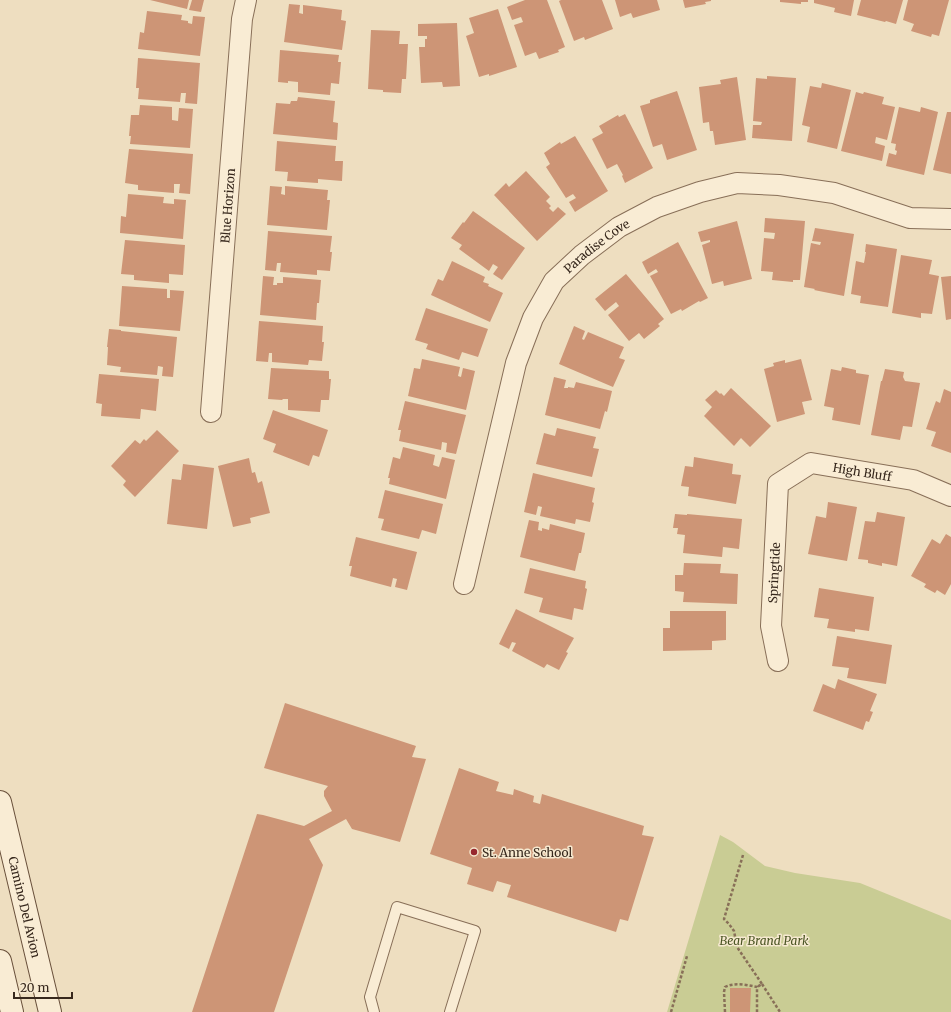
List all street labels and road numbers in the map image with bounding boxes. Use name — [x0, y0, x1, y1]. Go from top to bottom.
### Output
street label: Blue Horizon — [217, 167, 238, 244]
street label: Paradise Cove — [560, 215, 632, 276]
street label: High Bluff — [832, 459, 893, 484]
street label: Springtide — [765, 542, 783, 604]
street label: Camino Del Avion — [6, 855, 44, 959]

